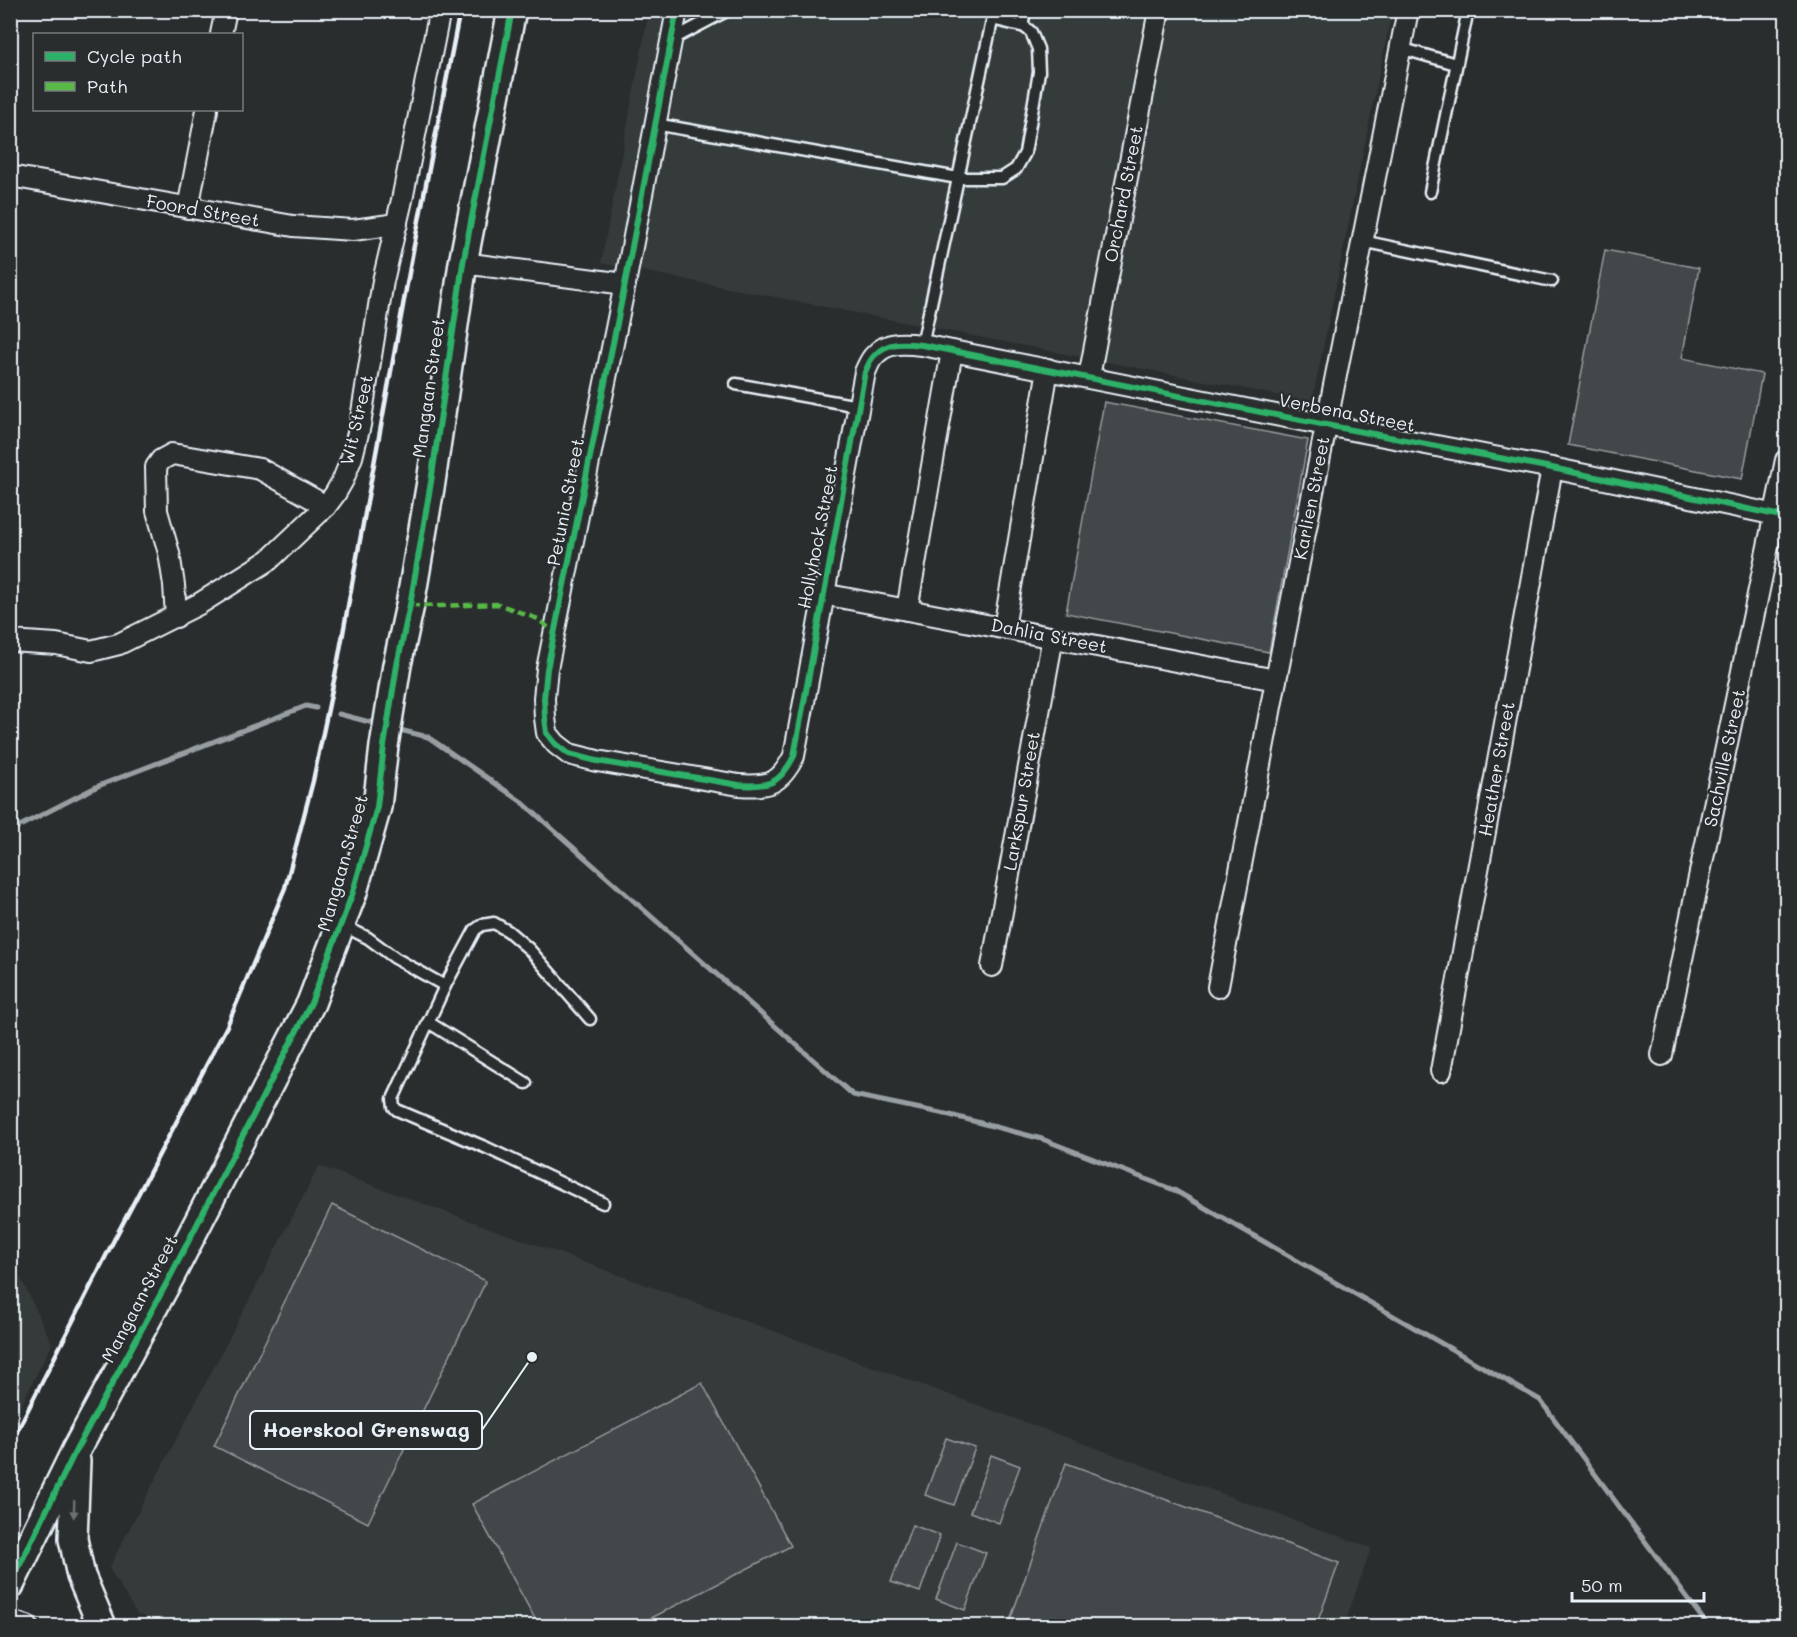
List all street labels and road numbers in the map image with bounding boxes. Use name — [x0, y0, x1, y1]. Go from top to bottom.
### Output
street label: Orchard Street — [1098, 123, 1148, 264]
street label: Foord Street — [145, 188, 262, 232]
street label: Mangaan Street — [406, 316, 450, 460]
street label: Wit Street — [334, 372, 378, 467]
street label: Verbena Street — [1277, 387, 1418, 437]
street label: Karlien Street — [1287, 434, 1335, 562]
street label: Petunia Street — [541, 436, 589, 568]
street label: Hollyhock Street — [791, 463, 843, 611]
street label: Dahlia Street — [989, 612, 1109, 658]
street label: Sachville Street — [1698, 687, 1750, 829]
street label: Heather Street — [1472, 700, 1520, 838]
street label: Larkspur Street — [997, 729, 1045, 872]
street label: Mangaan Street — [311, 791, 373, 934]
street label: Mangaan Street — [95, 1230, 183, 1367]

